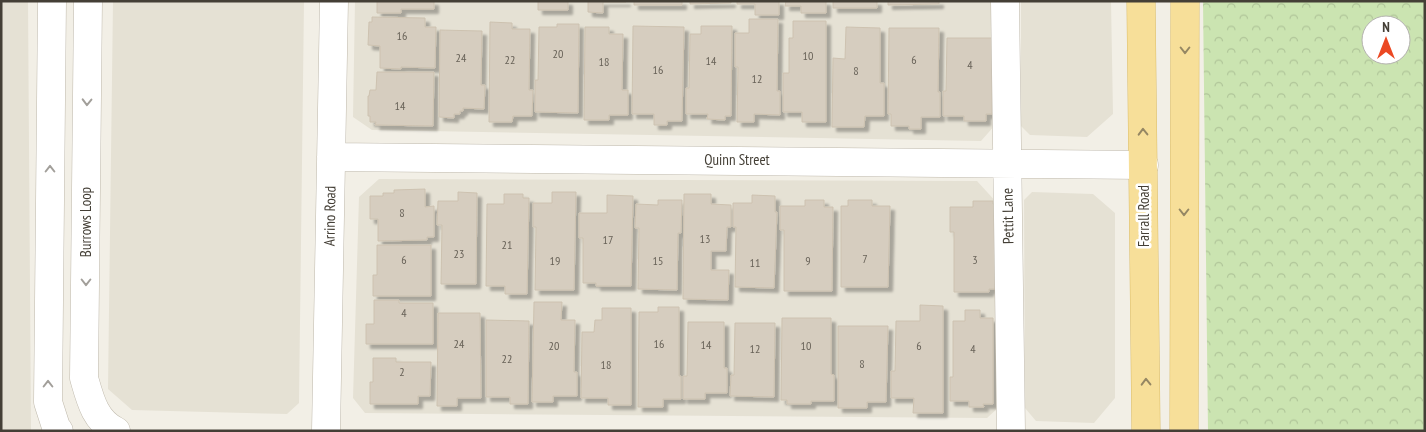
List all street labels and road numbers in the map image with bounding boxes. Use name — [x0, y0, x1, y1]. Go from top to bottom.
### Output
street label: Quinn Street — [704, 150, 770, 169]
street label: Farrall Road — [1134, 185, 1153, 247]
street label: Arrino Road — [319, 186, 340, 246]
street label: Burrows Loop — [76, 187, 95, 257]
street label: Pettit Lane — [998, 188, 1017, 244]

